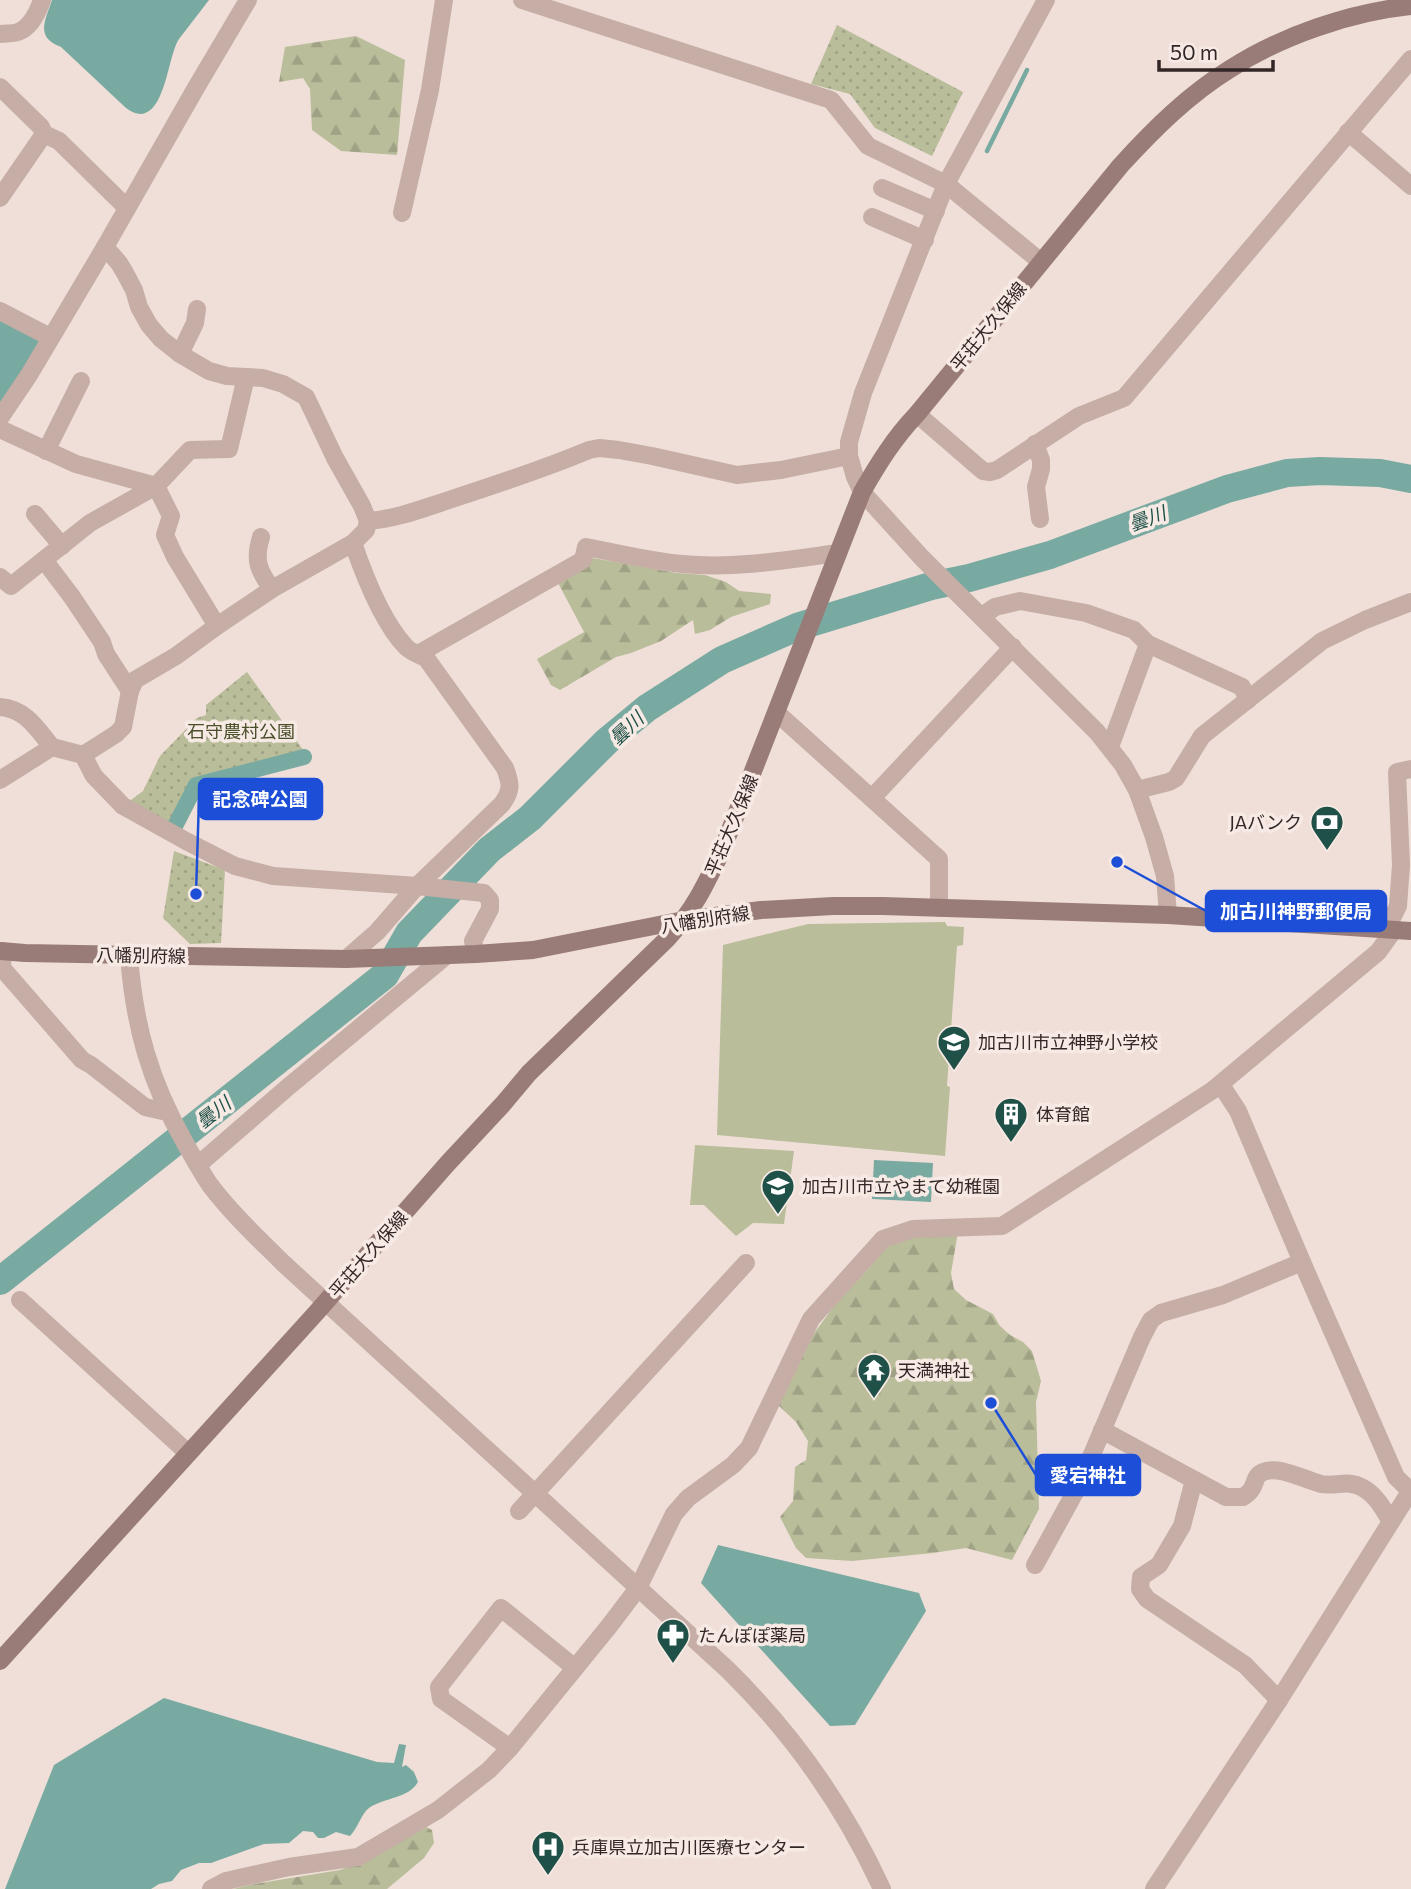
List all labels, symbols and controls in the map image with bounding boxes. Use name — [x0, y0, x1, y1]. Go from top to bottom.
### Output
scale bar — [1159, 28, 1273, 72]
text: 50 m — [1170, 39, 1218, 64]
street label: 平荘大久保線 — [945, 277, 1031, 375]
water label: 曇川 — [1125, 500, 1171, 535]
water label: 曇川 — [604, 705, 649, 749]
park label: 石守農村公園 — [187, 720, 295, 742]
street label: 平荘大久保線 — [700, 771, 762, 879]
callout: 記念碑公園 — [199, 779, 322, 819]
text: 記念碑公園 — [212, 787, 308, 810]
bank icon: JAバンク — [1308, 803, 1346, 852]
place label: JAバンク — [1229, 811, 1302, 833]
callout: 加古川神野郵便局 — [1206, 891, 1386, 931]
text: 加古川神野郵便局 — [1220, 899, 1372, 922]
street label: 八幡別府線 — [659, 901, 751, 937]
street label: 八幡別府線 — [96, 943, 186, 967]
school or university icon: 加古川市立神野小学校 — [935, 1023, 973, 1072]
place label: 加古川市立神野小学校 — [978, 1031, 1158, 1053]
water label: 曇川 — [191, 1090, 237, 1133]
building icon: 体育館 — [992, 1095, 1030, 1144]
place label: 体育館 — [1036, 1103, 1090, 1125]
school or university icon: 加古川市立やまて幼稚園 — [759, 1167, 797, 1216]
place label: 加古川市立やまて幼稚園 — [802, 1175, 1000, 1197]
street label: 平荘大久保線 — [324, 1206, 412, 1302]
temple icon: 天満神社 — [855, 1351, 893, 1400]
place label: 天満神社 — [898, 1359, 970, 1381]
callout: 愛宕神社 — [1036, 1455, 1140, 1495]
text: 愛宕神社 — [1050, 1463, 1126, 1486]
pharmacy icon: たんぽぽ薬局 — [654, 1616, 692, 1665]
place label: たんぽぽ薬局 — [698, 1624, 806, 1646]
hospital icon: 兵庫県立加古川医療センター — [529, 1828, 567, 1877]
place label: 兵庫県立加古川医療センター — [572, 1836, 806, 1858]

